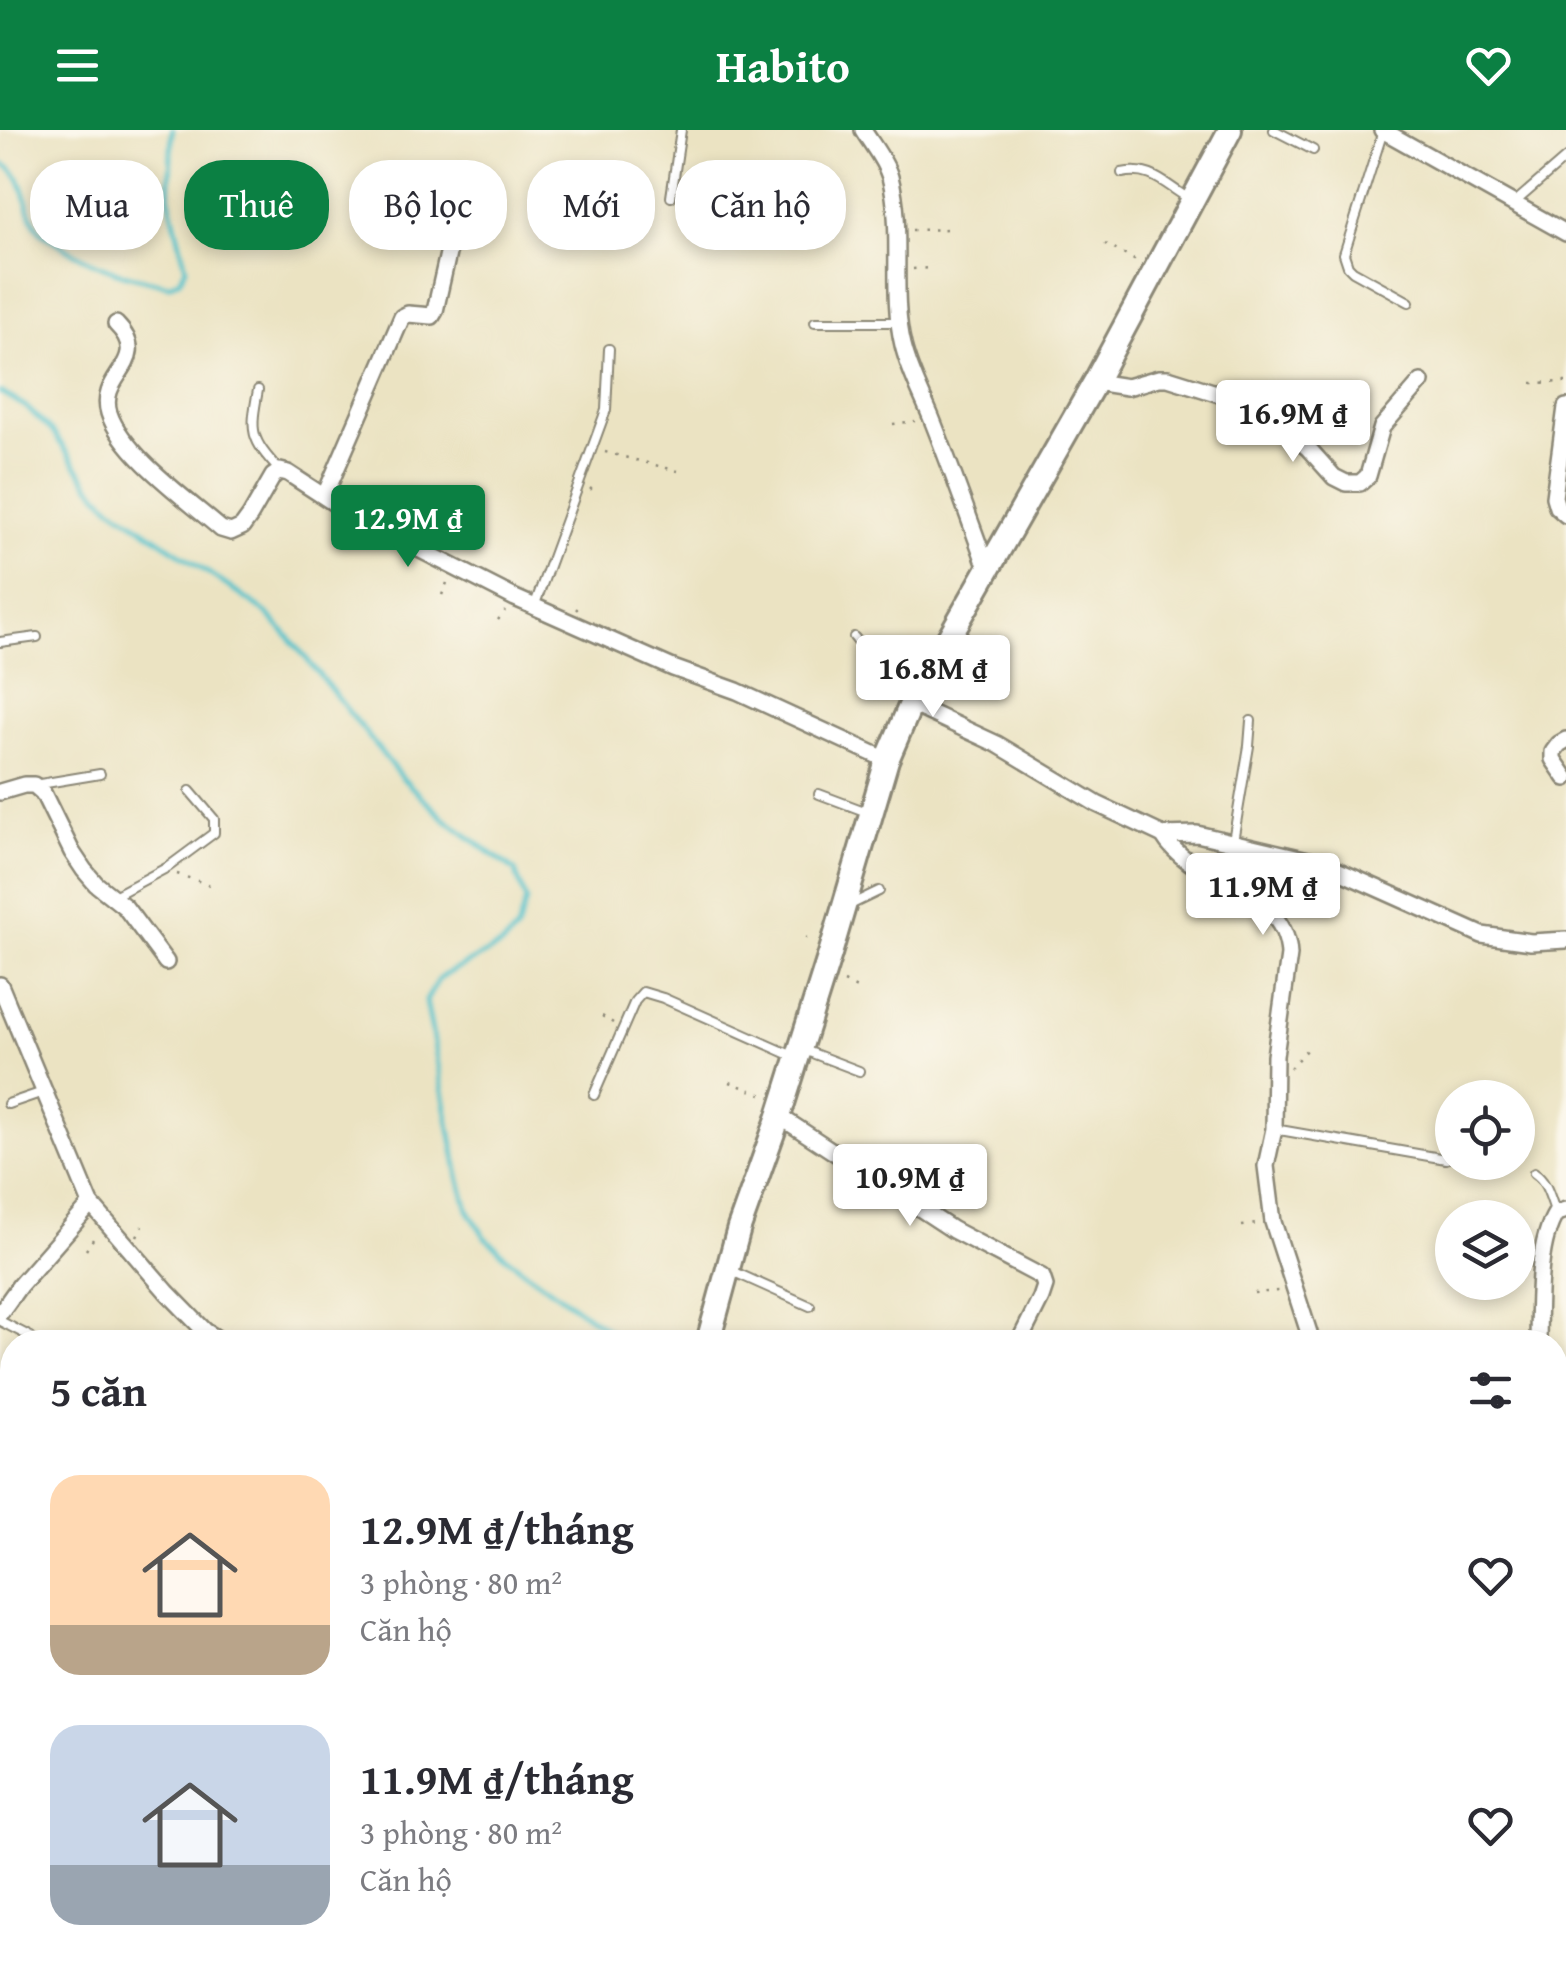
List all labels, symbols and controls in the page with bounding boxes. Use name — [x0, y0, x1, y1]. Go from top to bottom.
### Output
text: Habito — [716, 33, 850, 98]
icon: menu — [50, 38, 105, 93]
icon: heart — [1461, 38, 1516, 93]
chip: Mua — [30, 160, 164, 250]
chip: Thuê — [184, 160, 329, 250]
chip: Bộ lọc — [349, 160, 507, 250]
chip: Mới — [527, 160, 655, 250]
chip: Căn hộ — [675, 160, 846, 250]
pin: 16.9M ₫ — [1201, 380, 1385, 465]
text: 16.9M ₫ — [1238, 389, 1348, 436]
pin: 12.9M ₫ — [316, 485, 500, 570]
text: 12.9M ₫ — [353, 494, 463, 541]
pin: 16.8M ₫ — [841, 635, 1025, 720]
text: 16.8M ₫ — [878, 644, 988, 691]
pin: 11.9M ₫ — [1171, 853, 1355, 938]
text: 11.9M ₫ — [1208, 862, 1318, 909]
map controls — [1435, 1080, 1535, 1300]
button: locate — [1435, 1080, 1535, 1180]
pin: 10.9M ₫ — [818, 1144, 1002, 1229]
text: 10.9M ₫ — [855, 1153, 965, 1200]
button: layers — [1435, 1200, 1535, 1300]
text: 5 căn — [50, 1360, 147, 1421]
icon: filters — [1463, 1363, 1518, 1418]
text: 12.9M ₫/tháng — [360, 1498, 634, 1559]
icon: home — [130, 1515, 250, 1635]
icon: heart — [1463, 1548, 1518, 1603]
text: 3 phòng · 80 m² — [360, 1559, 562, 1606]
text: Căn hộ — [360, 1606, 452, 1653]
text: 11.9M ₫/tháng — [360, 1748, 634, 1809]
icon: home — [130, 1765, 250, 1885]
icon: heart — [1463, 1798, 1518, 1853]
text: 3 phòng · 80 m² — [360, 1809, 562, 1856]
text: Căn hộ — [360, 1856, 452, 1903]

